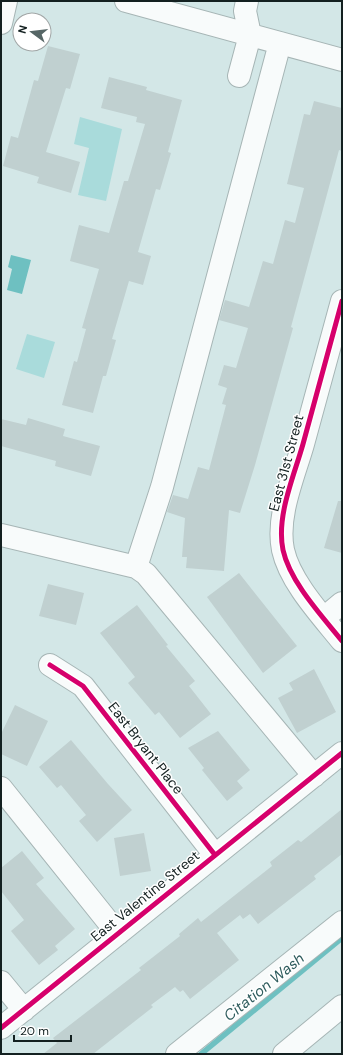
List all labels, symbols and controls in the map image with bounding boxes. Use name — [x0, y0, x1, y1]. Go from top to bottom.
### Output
north arrow — [12, 12, 52, 52]
text: N — [15, 24, 30, 35]
street label: East 31st Street — [264, 413, 308, 513]
street label: East Bryant Place — [104, 698, 188, 798]
street label: East Valentine Street — [87, 847, 203, 945]
water label: Citation Wash — [220, 948, 309, 1026]
scale bar — [14, 1017, 71, 1043]
text: 20 m — [20, 1023, 49, 1039]

